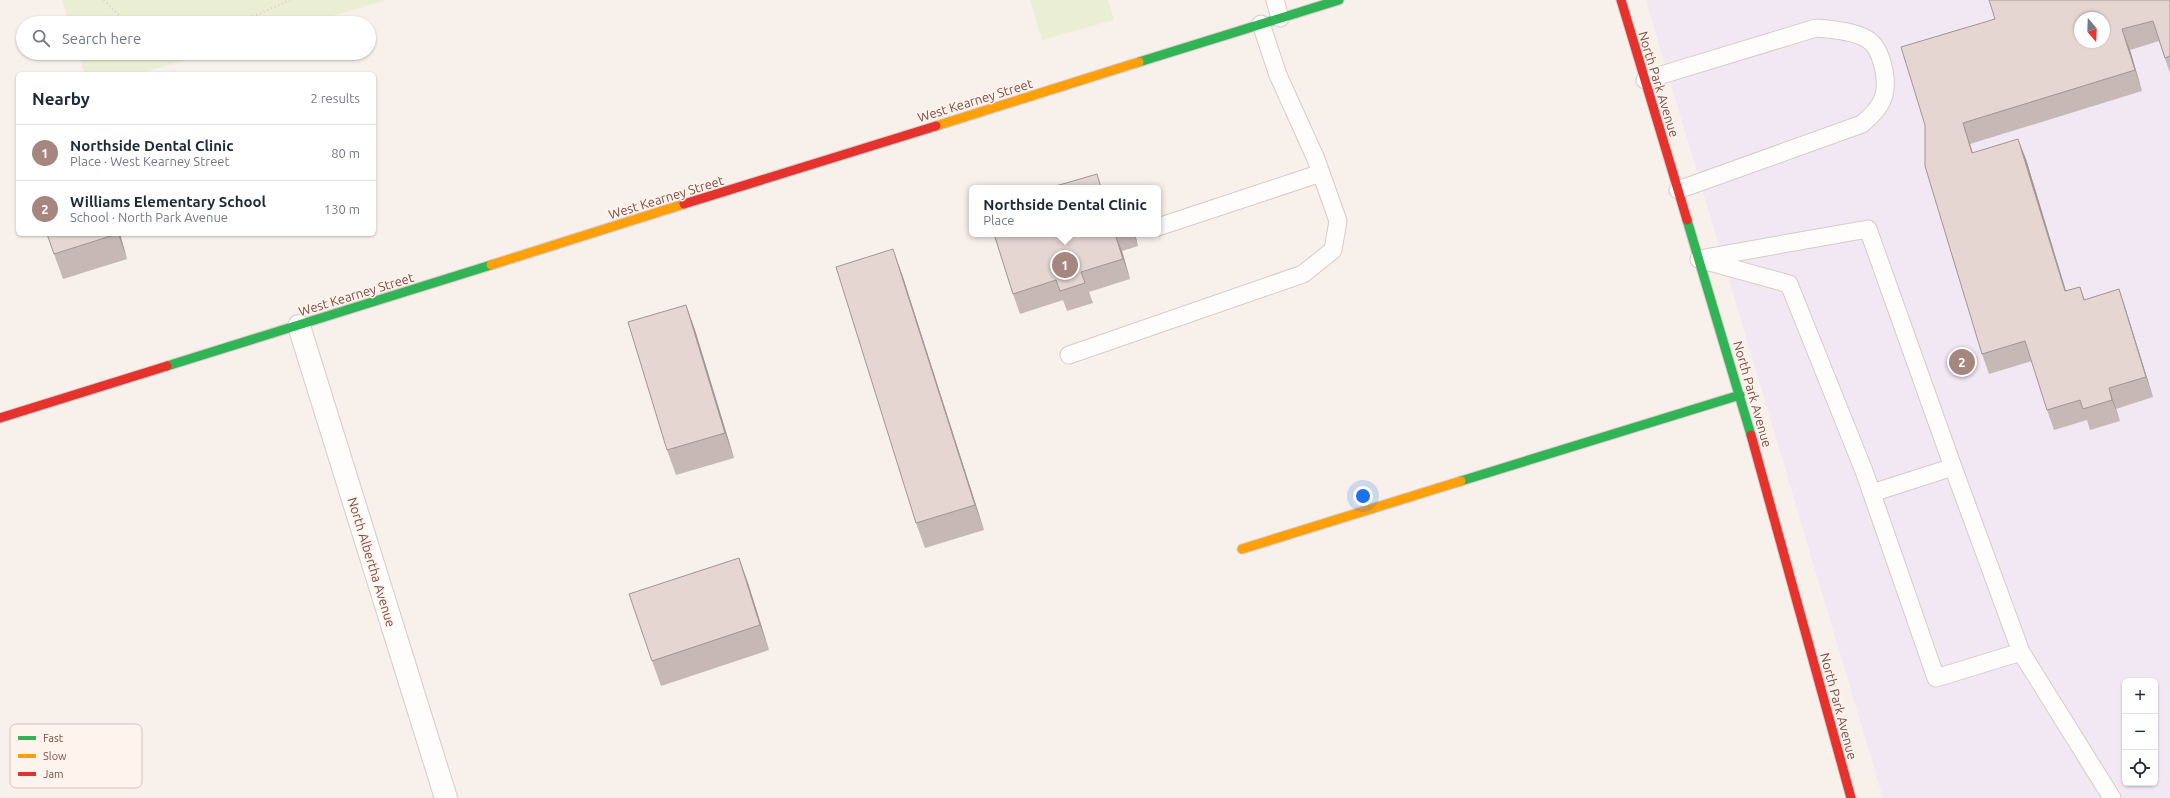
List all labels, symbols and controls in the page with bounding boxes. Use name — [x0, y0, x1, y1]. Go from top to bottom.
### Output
north arrow — [2074, 12, 2110, 48]
search box — [16, 16, 376, 60]
icon: search — [30, 27, 52, 49]
street label: North Park Avenue — [1636, 29, 1682, 139]
text: Search here — [62, 30, 141, 47]
street label: West Kearney Street — [916, 76, 1034, 124]
text: Nearby — [32, 89, 90, 108]
text: 2 results — [310, 91, 360, 105]
text: Northside Dental Clinic — [70, 137, 234, 154]
text: 1 — [41, 146, 49, 160]
text: 80 m — [331, 146, 360, 160]
text: Place · West Kearney Street — [70, 154, 230, 168]
street label: West Kearney Street — [607, 173, 725, 221]
popup — [969, 185, 1161, 237]
text: Williams Elementary School — [70, 193, 266, 210]
text: Northside Dental Clinic — [983, 196, 1147, 213]
text: 2 — [41, 202, 49, 216]
text: 130 m — [324, 202, 360, 216]
text: School · North Park Avenue — [70, 210, 228, 224]
text: Place — [983, 213, 1014, 227]
pin: 1 — [1052, 250, 1078, 280]
street label: West Kearney Street — [297, 270, 415, 318]
street label: North Park Avenue — [1731, 339, 1775, 449]
pin: 2 — [1949, 347, 1975, 377]
your location — [1353, 486, 1373, 506]
street label: North Albertha Avenue — [346, 495, 398, 629]
street label: North Park Avenue — [1818, 651, 1860, 761]
map controls — [2122, 678, 2158, 786]
button: + — [2122, 678, 2158, 714]
button: − — [2122, 714, 2158, 750]
legend — [10, 724, 142, 788]
text: Fast — [43, 732, 64, 744]
text: Slow — [43, 750, 67, 762]
button: locate — [2122, 750, 2158, 786]
text: Jam — [43, 768, 64, 780]

